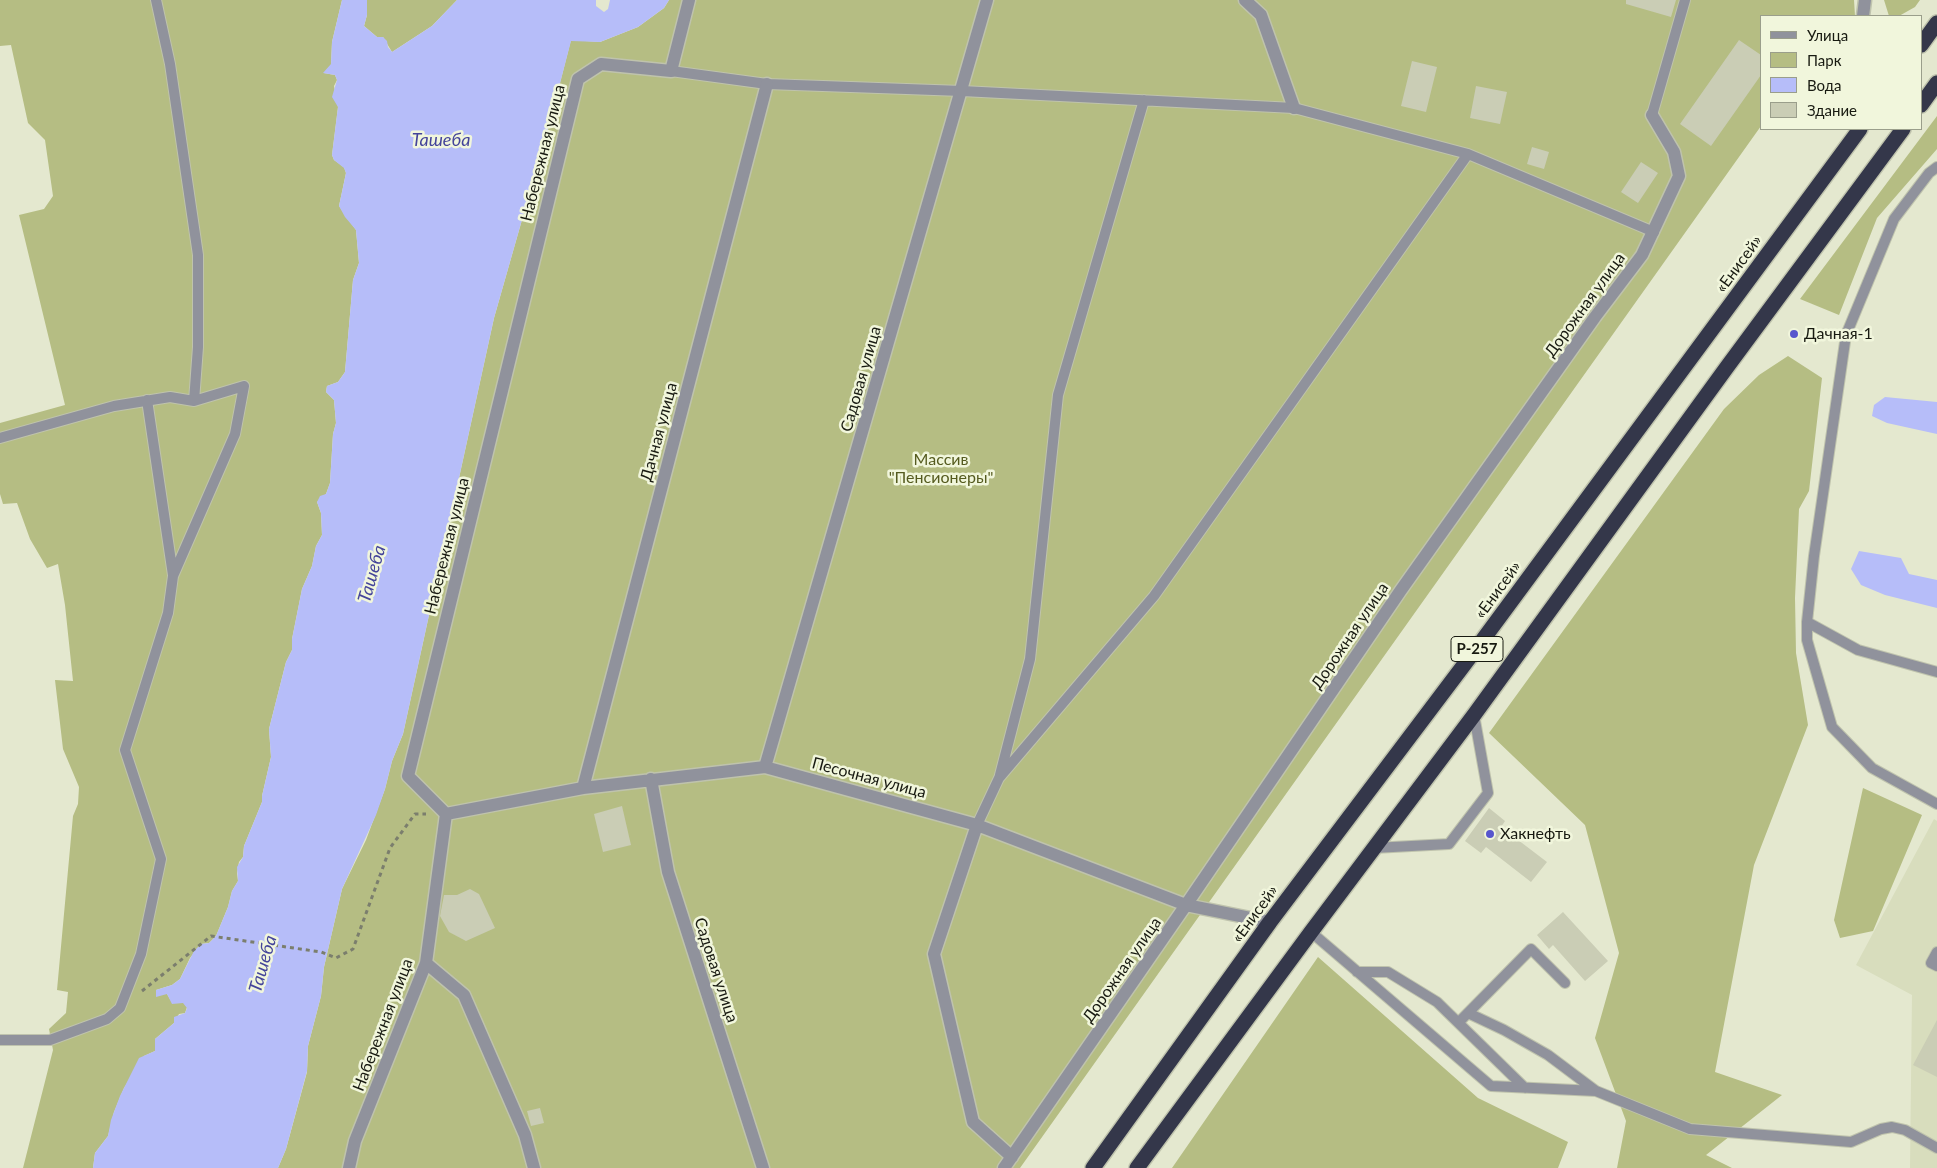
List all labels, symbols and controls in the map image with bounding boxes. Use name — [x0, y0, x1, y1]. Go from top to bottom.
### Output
legend — [1760, 15, 1922, 130]
text: Улица — [1807, 26, 1848, 44]
text: Парк — [1807, 51, 1841, 69]
text: Вода — [1807, 76, 1842, 94]
street label: Набережная улица — [517, 83, 569, 223]
text: Здание — [1807, 101, 1857, 119]
water label: Ташеба — [412, 129, 470, 151]
street label: «Енисей» — [1712, 232, 1766, 296]
street label: Дорожная улица — [1541, 249, 1629, 361]
street label: Садовая улица — [837, 324, 885, 434]
place label: Дачная-1 — [1804, 324, 1873, 344]
marker: Дачная-1 — [1788, 328, 1800, 340]
street label: Дачная улица — [637, 381, 681, 483]
park label: Массив "Пенсионеры" — [889, 450, 993, 488]
street label: Набережная улица — [421, 476, 473, 616]
water label: Ташеба — [354, 543, 390, 605]
street label: «Енисей» — [1471, 558, 1525, 622]
street label: Дорожная улица — [1307, 579, 1393, 693]
road number: Р-257 — [1451, 636, 1503, 662]
street label: Песочная улица — [810, 754, 928, 802]
place label: Хакнефть — [1500, 824, 1571, 844]
marker: Хакнефть — [1484, 828, 1496, 840]
street label: «Енисей» — [1228, 882, 1282, 946]
street label: Дорожная улица — [1079, 914, 1165, 1026]
street label: Садовая улица — [690, 915, 742, 1025]
water label: Ташеба — [245, 933, 281, 995]
street label: Набережная улица — [349, 956, 417, 1094]

